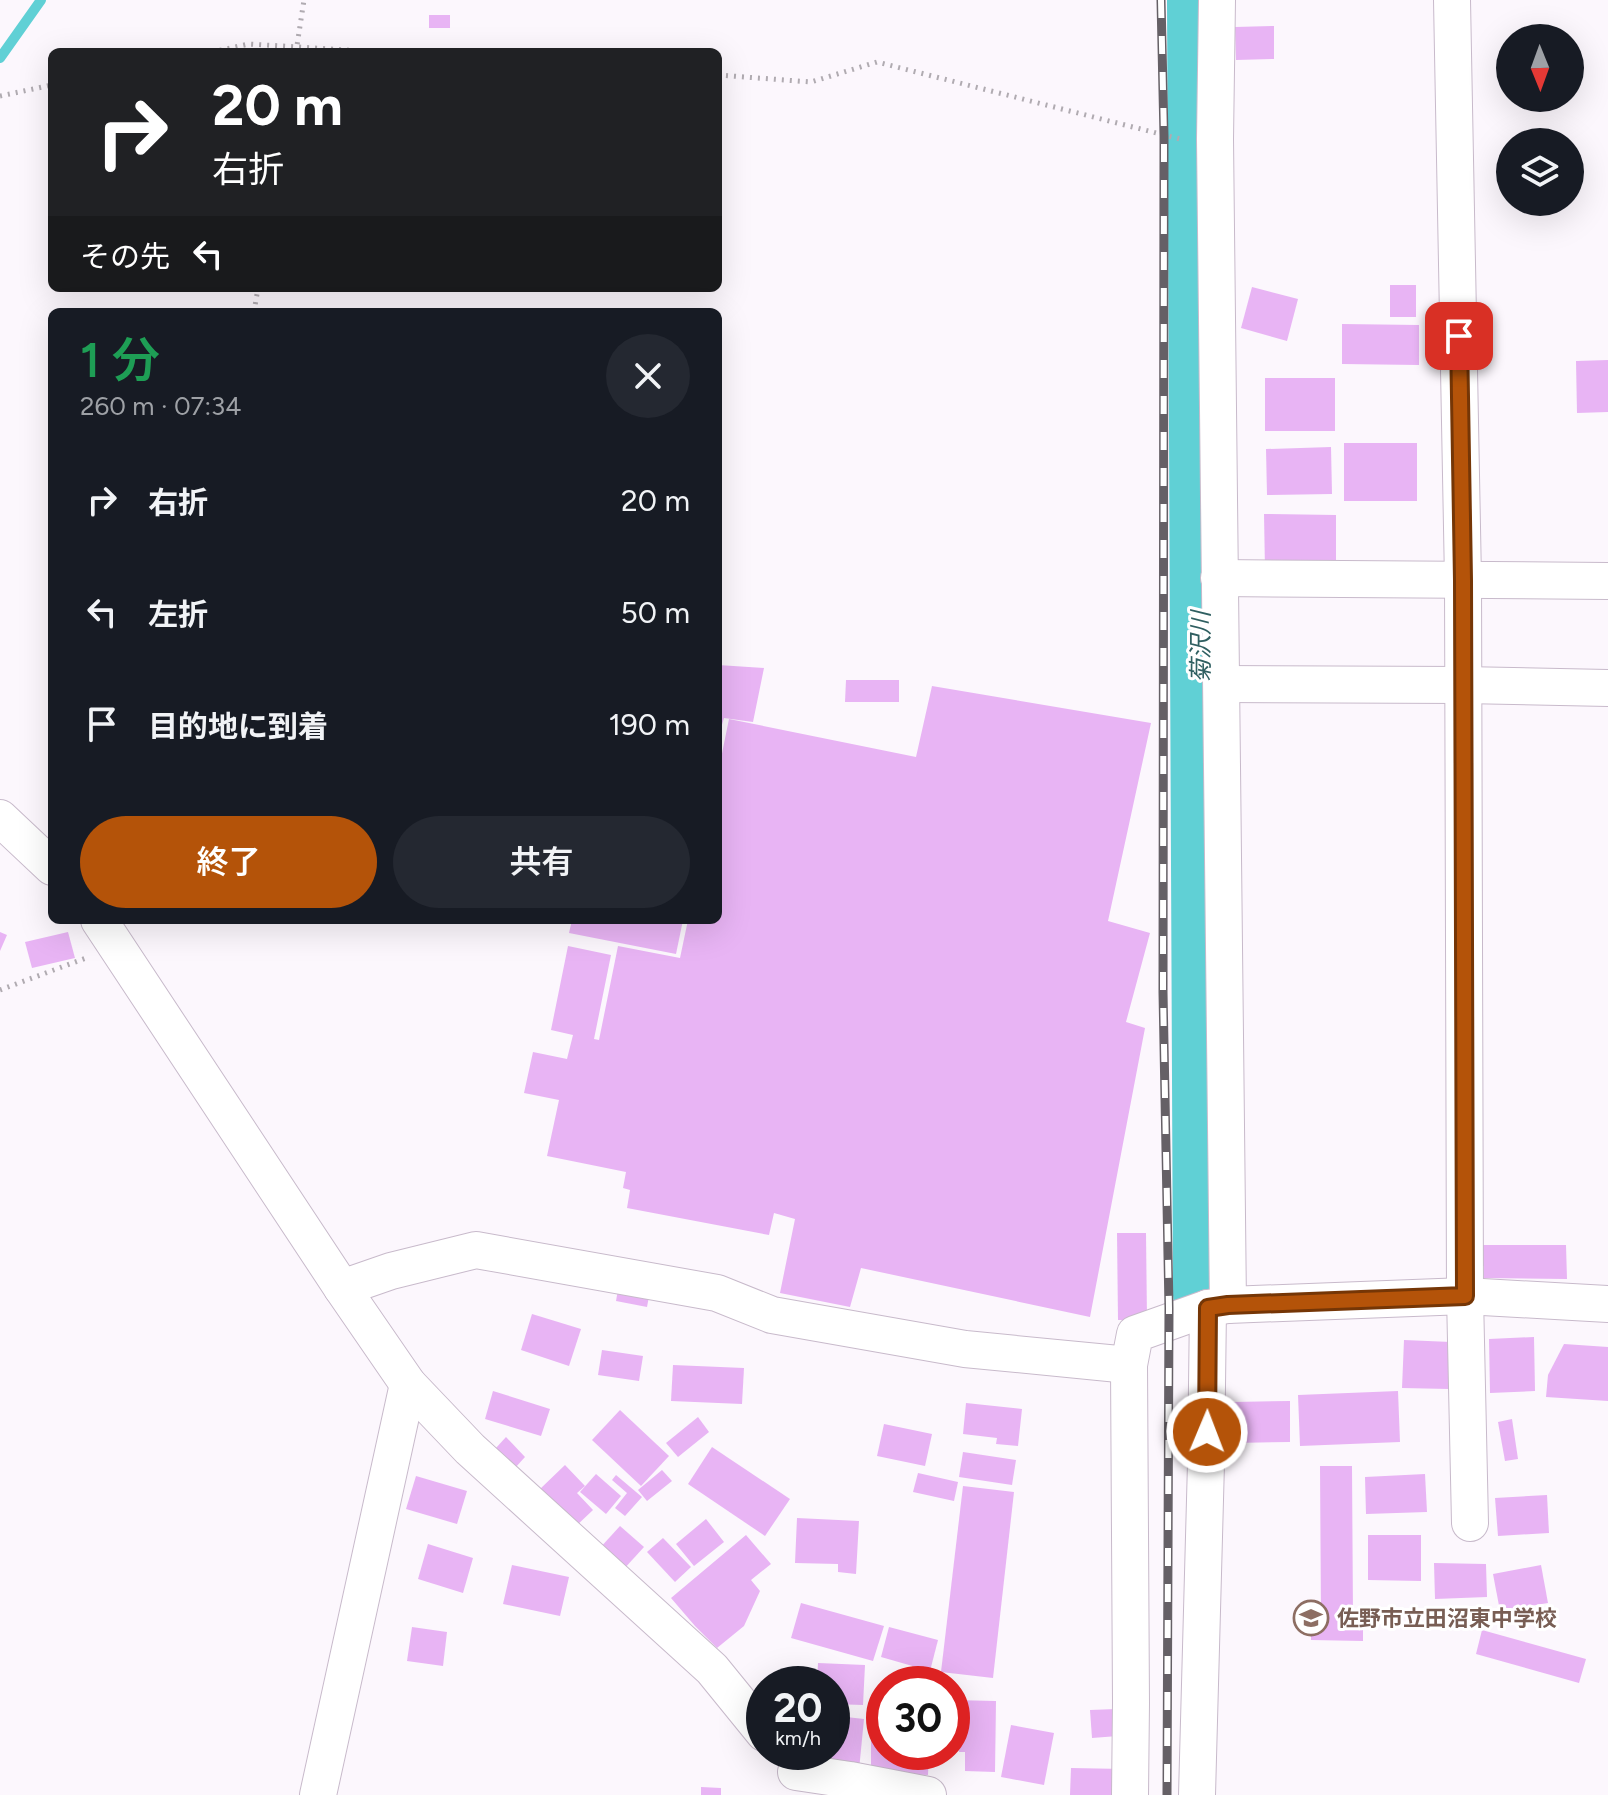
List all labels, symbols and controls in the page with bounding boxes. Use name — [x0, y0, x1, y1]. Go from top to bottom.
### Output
north arrow — [1496, 24, 1584, 112]
map controls — [1496, 24, 1584, 216]
text: 20 m — [212, 72, 343, 139]
icon: right — [80, 80, 184, 184]
button: layers — [1496, 128, 1584, 216]
text: 右折 — [212, 148, 284, 191]
icon: left — [186, 232, 230, 276]
text: その先 — [80, 238, 170, 275]
pin — [1425, 302, 1493, 370]
icon: arrive — [1437, 314, 1481, 358]
text: 1 分 — [80, 331, 160, 389]
button: close — [606, 334, 690, 418]
text: 260 m · 07:34 — [80, 390, 241, 422]
icon: right — [80, 478, 124, 522]
text: 20 m — [621, 482, 690, 519]
text: 右折 — [148, 484, 208, 521]
icon: left — [80, 590, 124, 634]
text: 50 m — [621, 594, 690, 631]
text: 左折 — [148, 596, 208, 633]
water label: 菊沢川 — [1186, 608, 1215, 683]
icon: arrive — [80, 702, 124, 746]
text: 190 m — [608, 706, 690, 743]
text: 目的地に到着 — [148, 708, 328, 745]
button: 終了 — [80, 816, 377, 908]
button: 共有 — [393, 816, 690, 908]
position arrow — [1165, 1390, 1249, 1474]
school or university icon: 佐野市立田沼東中学校 — [1292, 1599, 1330, 1637]
place label: 佐野市立田沼東中学校 — [1337, 1605, 1557, 1632]
speed limit sign: 30 — [866, 1666, 970, 1770]
text: 20 — [773, 1684, 823, 1732]
text: km/h — [775, 1726, 821, 1750]

